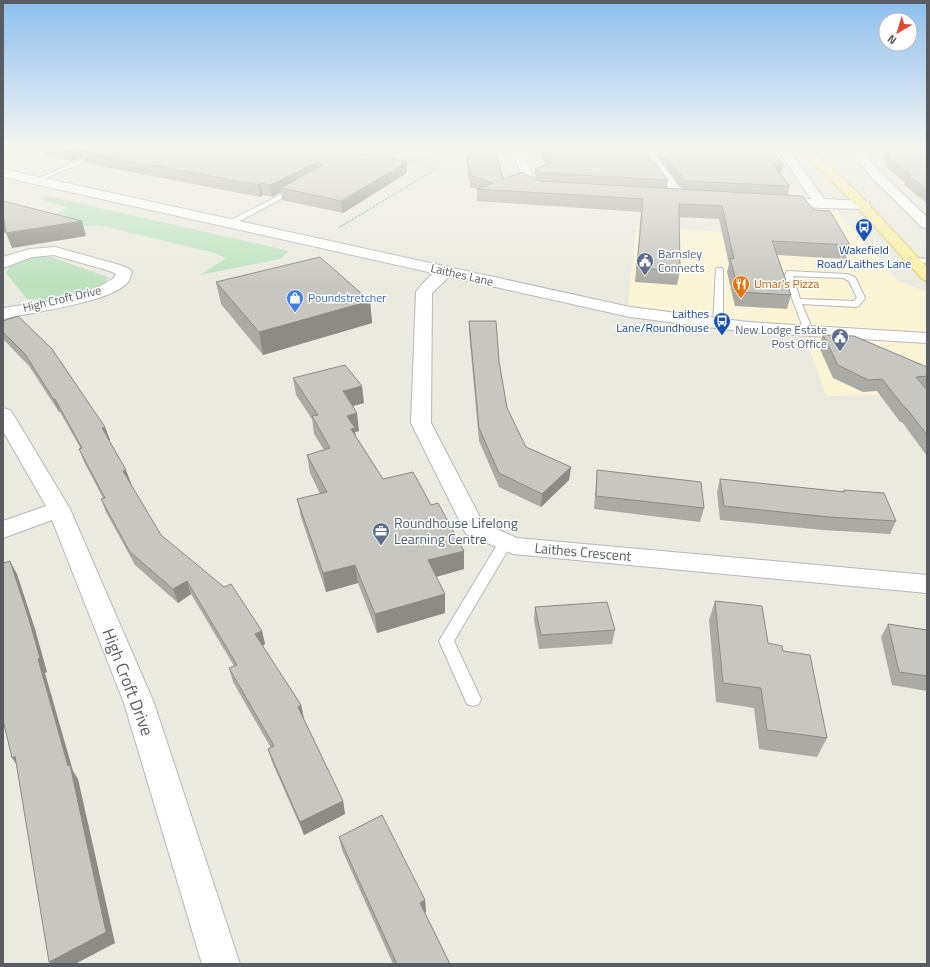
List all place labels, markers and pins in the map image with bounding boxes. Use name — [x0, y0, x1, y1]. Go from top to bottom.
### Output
bus stop icon: Wakefield Road/Laithes Lane — [854, 217, 874, 242]
place label: Wakefield Road/Laithes Lane — [817, 240, 911, 273]
place label: Barnsley Connects — [658, 244, 705, 277]
public building icon: Barnsley Connects — [635, 251, 655, 276]
restaurant icon: Umar's Pizza — [731, 274, 751, 299]
place label: Umar's Pizza — [754, 274, 819, 293]
shop icon: Poundstretcher — [285, 288, 305, 313]
place label: Poundstretcher — [308, 288, 387, 307]
place label: Laithes Lane/Roundhouse — [616, 304, 709, 337]
bus stop icon: Laithes Lane/Roundhouse — [712, 311, 732, 336]
place label: New Lodge Estate Post Office — [735, 320, 827, 353]
public building icon: New Lodge Estate Post Office — [830, 327, 850, 352]
place label: Roundhouse Lifelong Learning Centre — [394, 512, 518, 549]
office icon: Roundhouse Lifelong Learning Centre — [371, 521, 391, 546]

